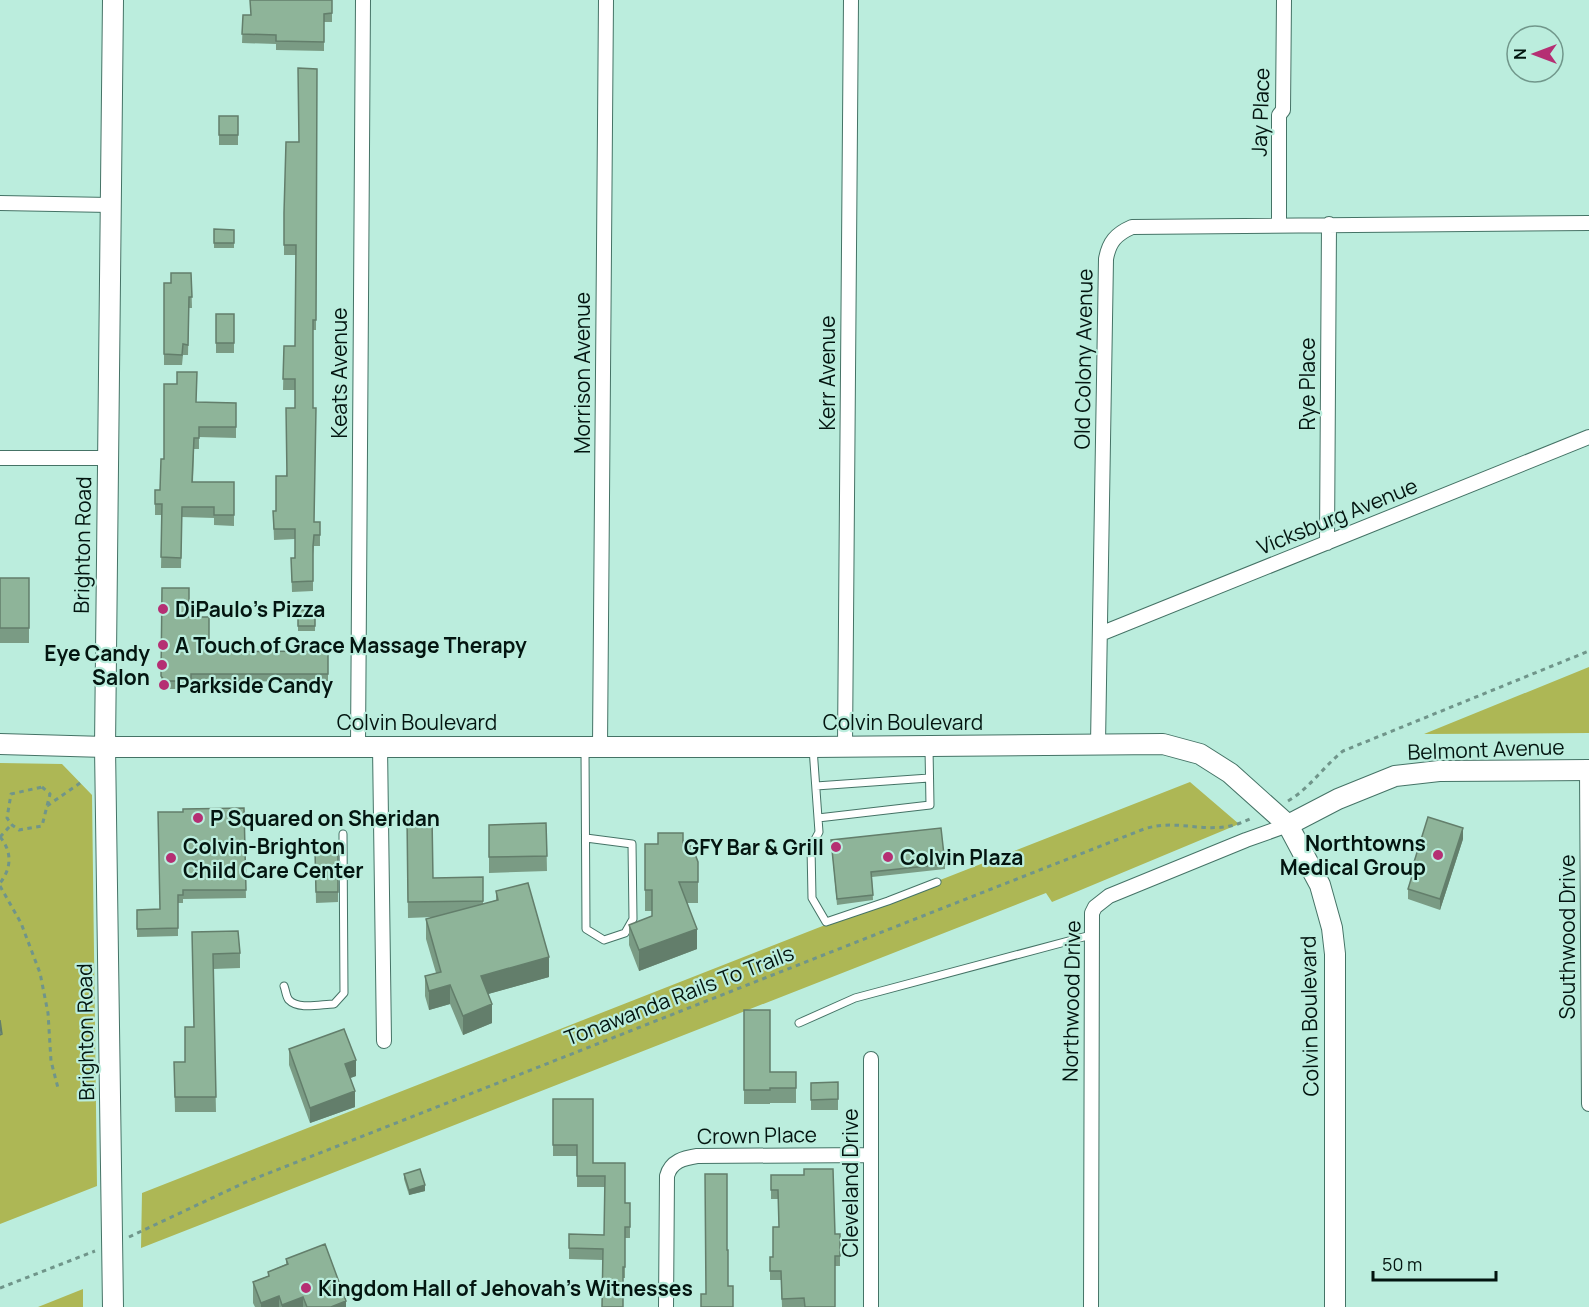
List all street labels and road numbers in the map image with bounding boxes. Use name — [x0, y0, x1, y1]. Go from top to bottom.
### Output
street label: Jay Place — [1244, 67, 1276, 157]
street label: Old Colony Avenue — [1067, 268, 1099, 450]
street label: Morrison Avenue — [568, 292, 596, 454]
street label: Keats Avenue — [325, 308, 353, 438]
street label: Kerr Avenue — [813, 315, 841, 431]
street label: Rye Place — [1293, 337, 1321, 431]
street label: Vicksburg Avenue — [1253, 471, 1421, 561]
street label: Brighton Road — [67, 476, 97, 614]
street label: Colvin Boulevard — [337, 708, 497, 736]
street label: Colvin Boulevard — [823, 708, 983, 736]
street label: Belmont Avenue — [1407, 732, 1565, 766]
street label: Southwood Drive — [1553, 854, 1581, 1020]
street label: Northwood Drive — [1056, 920, 1086, 1082]
street label: Colvin Boulevard — [1294, 935, 1324, 1097]
street label: Tonawanda Rails To Trails — [560, 938, 798, 1052]
street label: Brighton Road — [70, 963, 100, 1101]
street label: Cleveland Drive — [836, 1108, 864, 1258]
street label: Crown Place — [697, 1120, 817, 1150]

